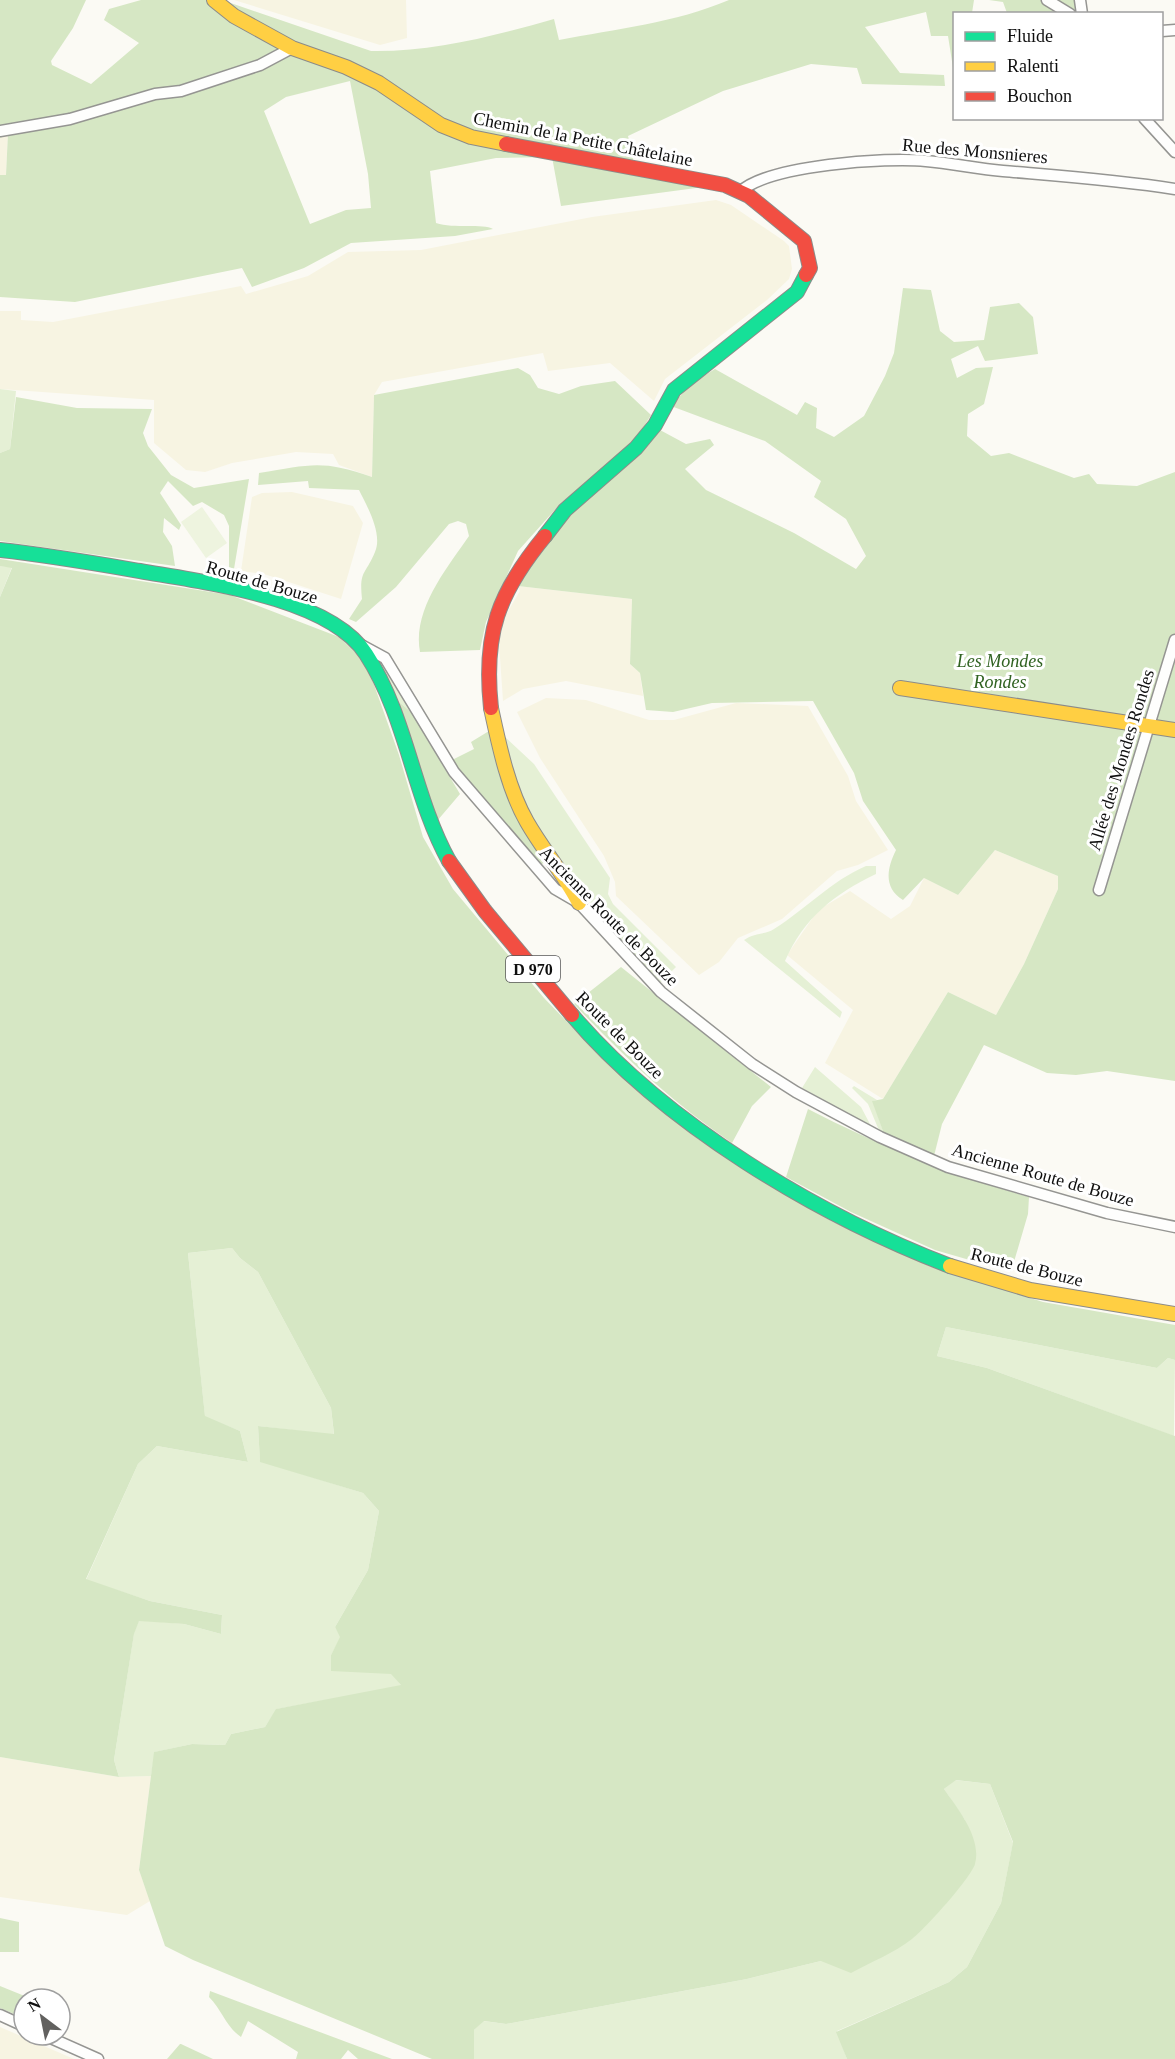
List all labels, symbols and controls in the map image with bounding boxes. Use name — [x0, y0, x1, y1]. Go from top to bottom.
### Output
legend — [953, 12, 1163, 120]
text: Fluide — [1007, 26, 1053, 46]
text: Ralenti — [1007, 56, 1059, 76]
text: Bouchon — [1007, 86, 1072, 106]
street label: Chemin de la Petite Châtelaine — [472, 108, 694, 170]
street label: Rue des Monsnieres — [901, 135, 1049, 167]
street label: Route de Bouze — [204, 557, 320, 607]
park label: Les Mondes Rondes — [956, 651, 1043, 692]
street label: Allée des Mondes Rondes — [1084, 667, 1158, 853]
street label: Ancienne Route de Bouze — [535, 842, 683, 990]
road number: D 970 — [506, 956, 560, 982]
street label: Route de Bouze — [572, 987, 668, 1083]
street label: Ancienne Route de Bouze — [950, 1139, 1136, 1211]
street label: Route de Bouze — [969, 1243, 1085, 1291]
north arrow — [12, 1987, 72, 2047]
text: N — [25, 1994, 44, 2015]

